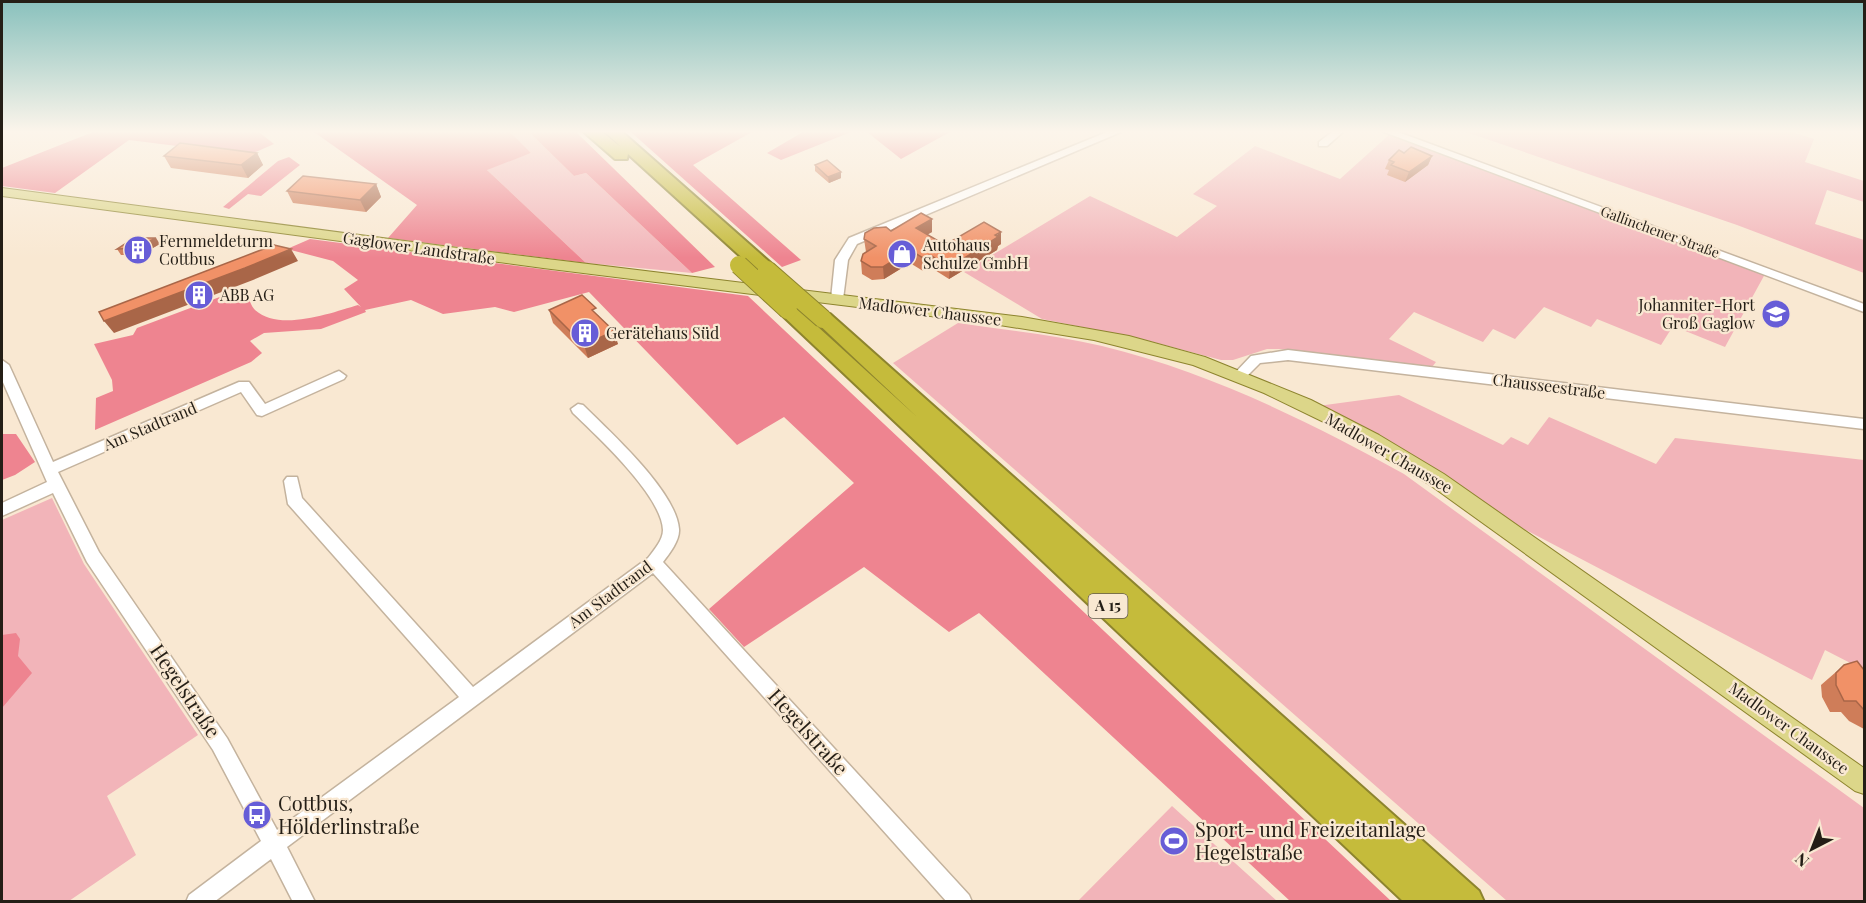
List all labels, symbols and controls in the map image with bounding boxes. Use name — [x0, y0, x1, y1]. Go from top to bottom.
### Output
street label: Gallinchener Straße — [1598, 201, 1722, 262]
street label: Gaglower Landstraße — [342, 226, 496, 269]
place label: Fernmeldeturm Cottbus — [159, 230, 273, 269]
building icon: Fernmeldeturm Cottbus — [122, 234, 154, 266]
place label: Autohaus Schulze GmbH — [922, 234, 1029, 273]
shop icon: Autohaus Schulze GmbH — [886, 238, 918, 270]
building icon: ABB AG — [183, 279, 215, 311]
place label: ABB AG — [219, 284, 274, 305]
street label: Madlower Chaussee — [858, 291, 1003, 330]
place label: Johanniter-Hort Groß Gaglow — [1637, 294, 1756, 333]
school or university icon: Johanniter-Hort Groß Gaglow — [1760, 298, 1792, 330]
building icon: Gerätehaus Süd — [569, 317, 601, 349]
place label: Gerätehaus Süd — [606, 322, 719, 343]
street label: Chausseestraße — [1491, 368, 1607, 403]
street label: Am Stadtrand — [99, 396, 200, 455]
street label: Madlower Chaussee — [1322, 408, 1457, 498]
street label: Am Stadtrand — [563, 555, 656, 633]
road number: A 15 — [1088, 594, 1128, 618]
street label: Hegelstraße — [145, 638, 228, 742]
street label: Madlower Chaussee — [1725, 677, 1853, 778]
street label: Hegelstraße — [763, 682, 855, 780]
place label: Cottbus, Hölderlinstraße — [278, 789, 420, 839]
bus stop icon: Cottbus, Hölderlinstraße — [241, 799, 273, 831]
place label: Sport- und Freizeitanlage Hegelstraße — [1195, 815, 1426, 865]
north arrow — [1782, 819, 1842, 879]
sports icon: Sport- und Freizeitanlage Hegelstraße — [1158, 825, 1190, 857]
text: N — [1790, 849, 1813, 872]

